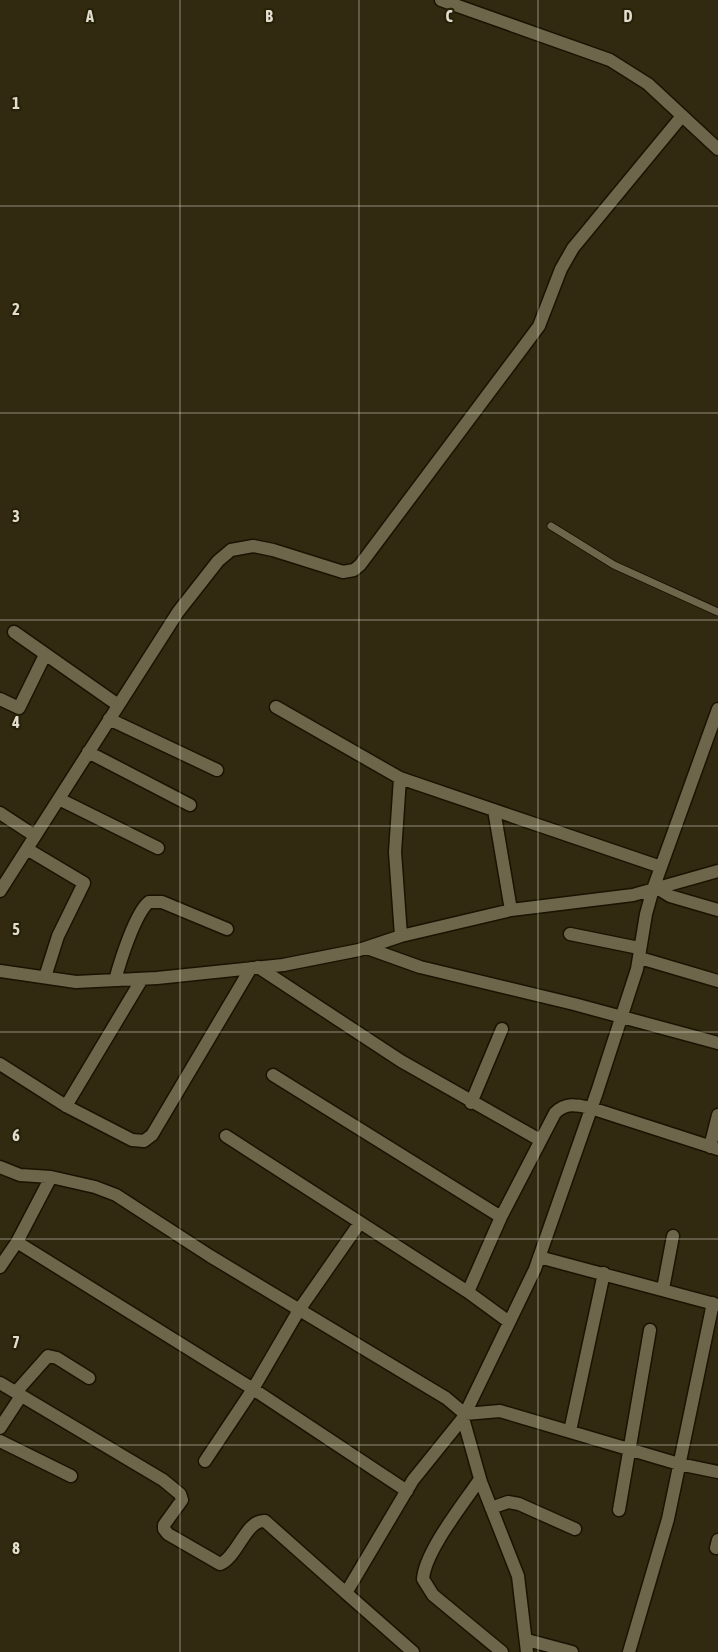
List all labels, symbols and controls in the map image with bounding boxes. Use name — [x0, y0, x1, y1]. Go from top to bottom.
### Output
text: A — [85, 7, 94, 25]
text: B — [265, 7, 273, 25]
text: C — [445, 7, 453, 25]
text: D — [624, 7, 633, 25]
text: 1 — [12, 94, 20, 112]
text: 2 — [12, 300, 20, 318]
text: 3 — [12, 507, 20, 525]
text: 4 — [11, 713, 20, 731]
text: 5 — [12, 920, 20, 938]
text: 6 — [12, 1126, 20, 1144]
text: 7 — [12, 1333, 20, 1351]
text: 8 — [12, 1539, 20, 1557]

